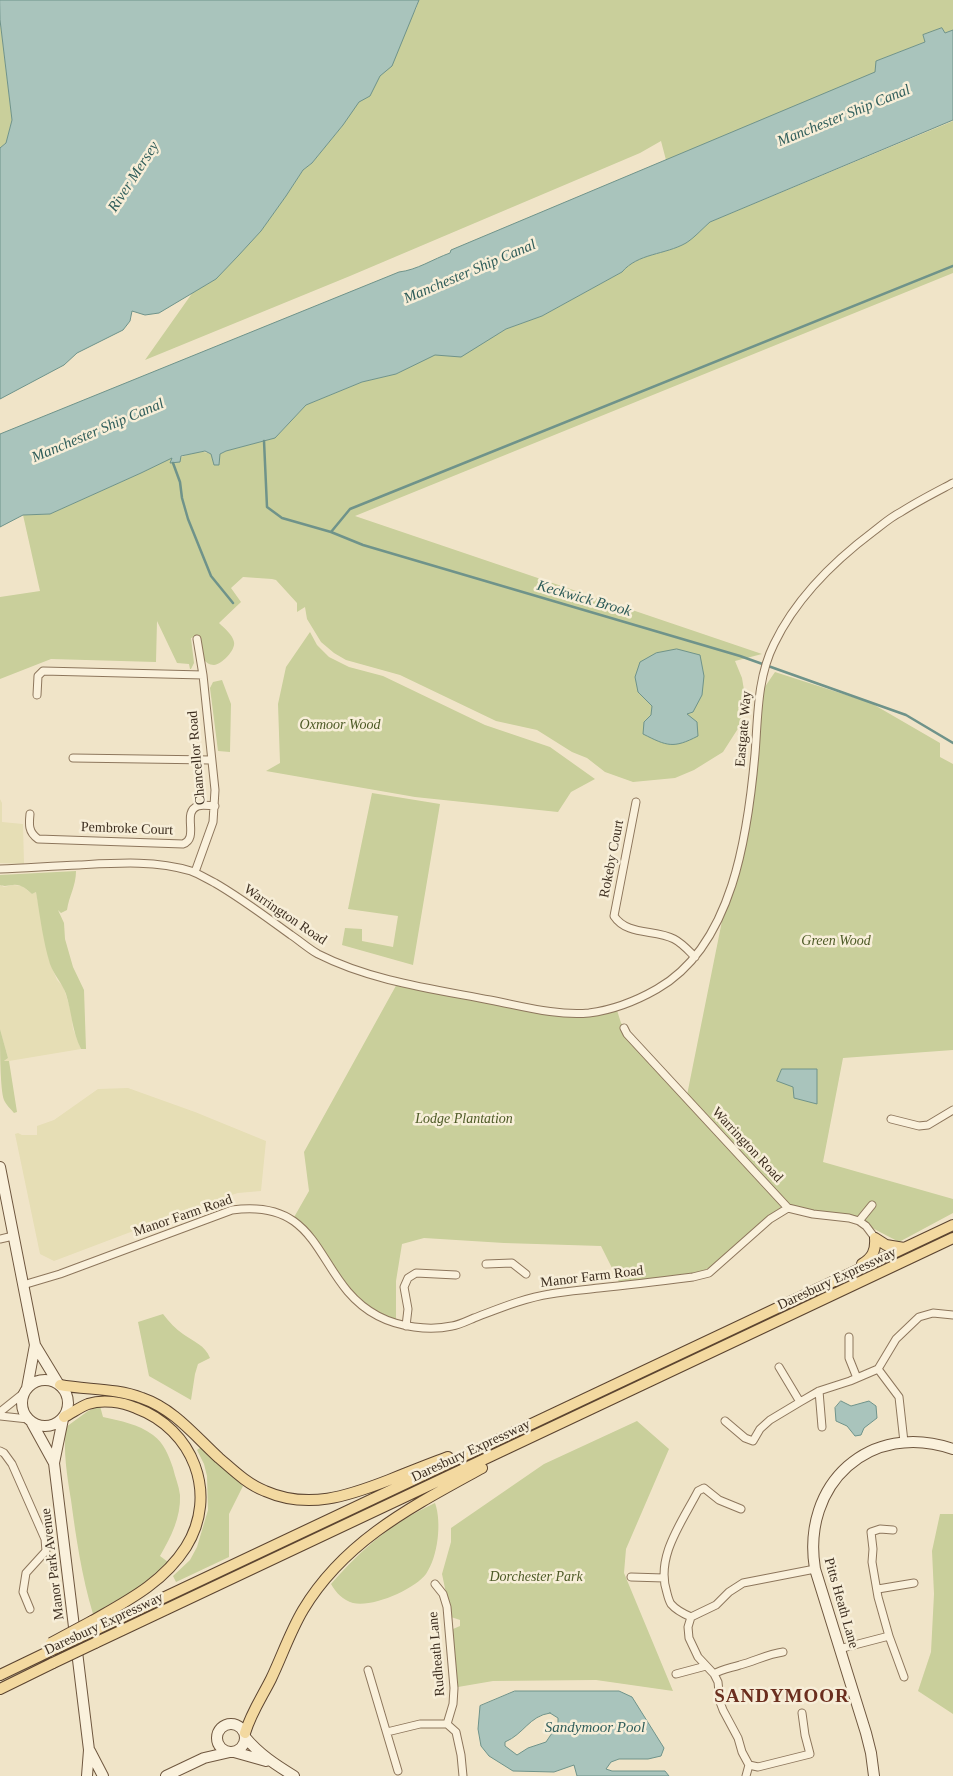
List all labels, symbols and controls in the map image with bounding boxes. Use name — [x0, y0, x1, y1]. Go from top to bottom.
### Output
water label: Manchester Ship Canal — [775, 81, 913, 151]
water label: River Mersey — [105, 138, 163, 216]
water label: Manchester Ship Canal — [401, 236, 539, 308]
water label: Manchester Ship Canal — [29, 395, 167, 467]
water label: Keckwick Brook — [535, 577, 633, 621]
street label: Eastgate Way — [732, 690, 756, 768]
street label: Chancellor Road — [185, 710, 209, 806]
park label: Oxmoor Wood — [300, 717, 380, 733]
street label: Pembroke Court — [81, 819, 173, 839]
street label: Rokeby Court — [596, 819, 628, 899]
street label: Warrington Road — [240, 881, 330, 949]
park label: Green Wood — [801, 933, 871, 949]
street label: Warrington Road — [708, 1104, 786, 1186]
park label: Lodge Plantation — [415, 1111, 513, 1127]
street label: Manor Farm Road — [131, 1191, 235, 1241]
street label: Daresbury Expressway — [775, 1244, 899, 1314]
street label: Manor Farm Road — [540, 1262, 644, 1292]
street label: Daresbury Expressway — [409, 1416, 533, 1486]
street label: Manor Park Avenue — [38, 1507, 68, 1621]
street label: Pitts Heath Lane — [820, 1556, 862, 1650]
park label: Dorchester Park — [489, 1569, 583, 1585]
street label: Daresbury Expressway — [42, 1589, 166, 1659]
street label: Rudheath Lane — [425, 1611, 449, 1697]
district label: SANDYMOOR — [713, 1686, 851, 1708]
water label: Sandymoor Pool — [545, 1719, 645, 1737]

